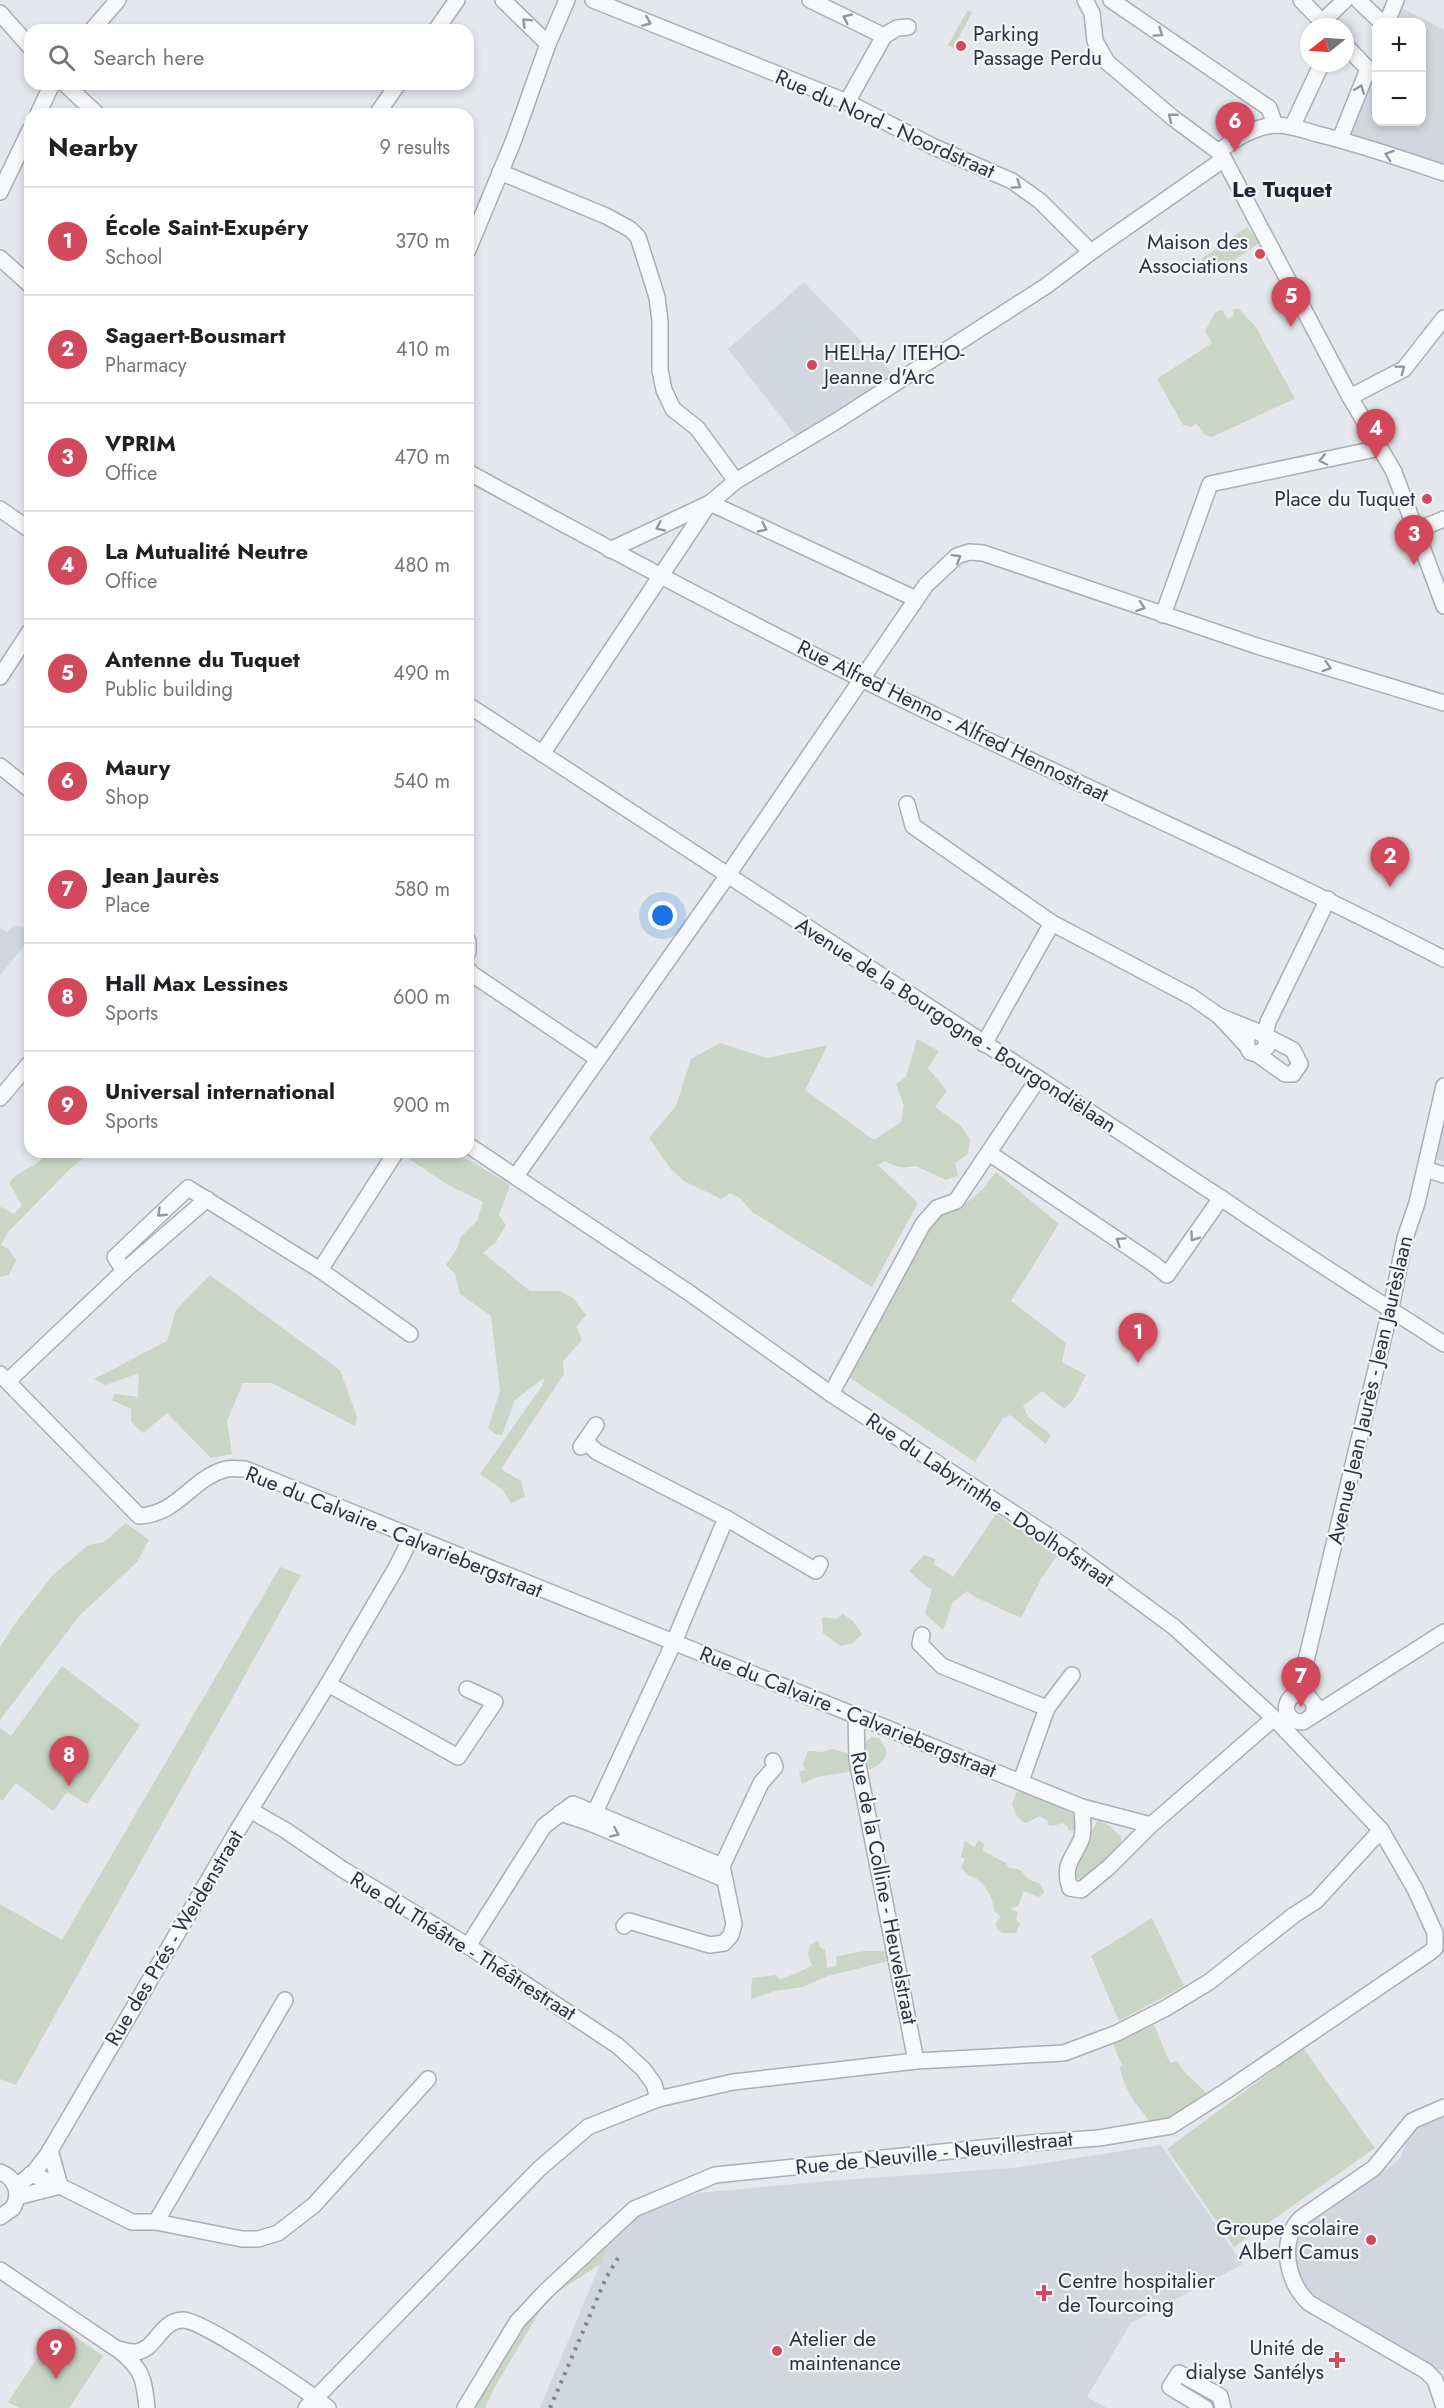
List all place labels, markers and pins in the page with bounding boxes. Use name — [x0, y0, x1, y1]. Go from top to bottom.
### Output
place label: Parking Passage Perdu — [973, 19, 1102, 73]
marker: Parking Passage Perdu — [954, 39, 968, 53]
pin: 6 — [1216, 102, 1254, 152]
place label: Maison des Associations — [1139, 227, 1248, 281]
marker: Maison des Associations — [1253, 247, 1267, 261]
pin: 5 — [1272, 278, 1310, 327]
place label: HELHa/ ITEHO- Jeanne d'Arc — [821, 338, 965, 392]
marker: HELHa/ ITEHO- Jeanne d'Arc — [805, 358, 819, 372]
pin: 4 — [1356, 410, 1396, 459]
place label: Place du Tuquet — [1274, 484, 1415, 514]
marker: Place du Tuquet — [1420, 492, 1434, 506]
pin: 3 — [1394, 516, 1434, 565]
pin: 2 — [1370, 838, 1410, 887]
pin: 1 — [1118, 1314, 1158, 1363]
pin: 7 — [1282, 1658, 1320, 1707]
pin: 8 — [50, 1736, 88, 1786]
place label: Groupe scolaire Albert Camus — [1216, 2213, 1359, 2267]
marker: Groupe scolaire Albert Camus — [1364, 2233, 1378, 2247]
place label: Centre hospitalier de Tourcoing — [1058, 2266, 1216, 2320]
marker: Centre hospitalier de Tourcoing — [1035, 2284, 1053, 2302]
place label: Atelier de maintenance — [789, 2324, 901, 2378]
pin: 9 — [36, 2330, 76, 2379]
place label: Unité de dialyse Santélys — [1186, 2333, 1324, 2387]
marker: Atelier de maintenance — [770, 2344, 784, 2358]
marker: Unité de dialyse Santélys — [1328, 2351, 1346, 2369]

